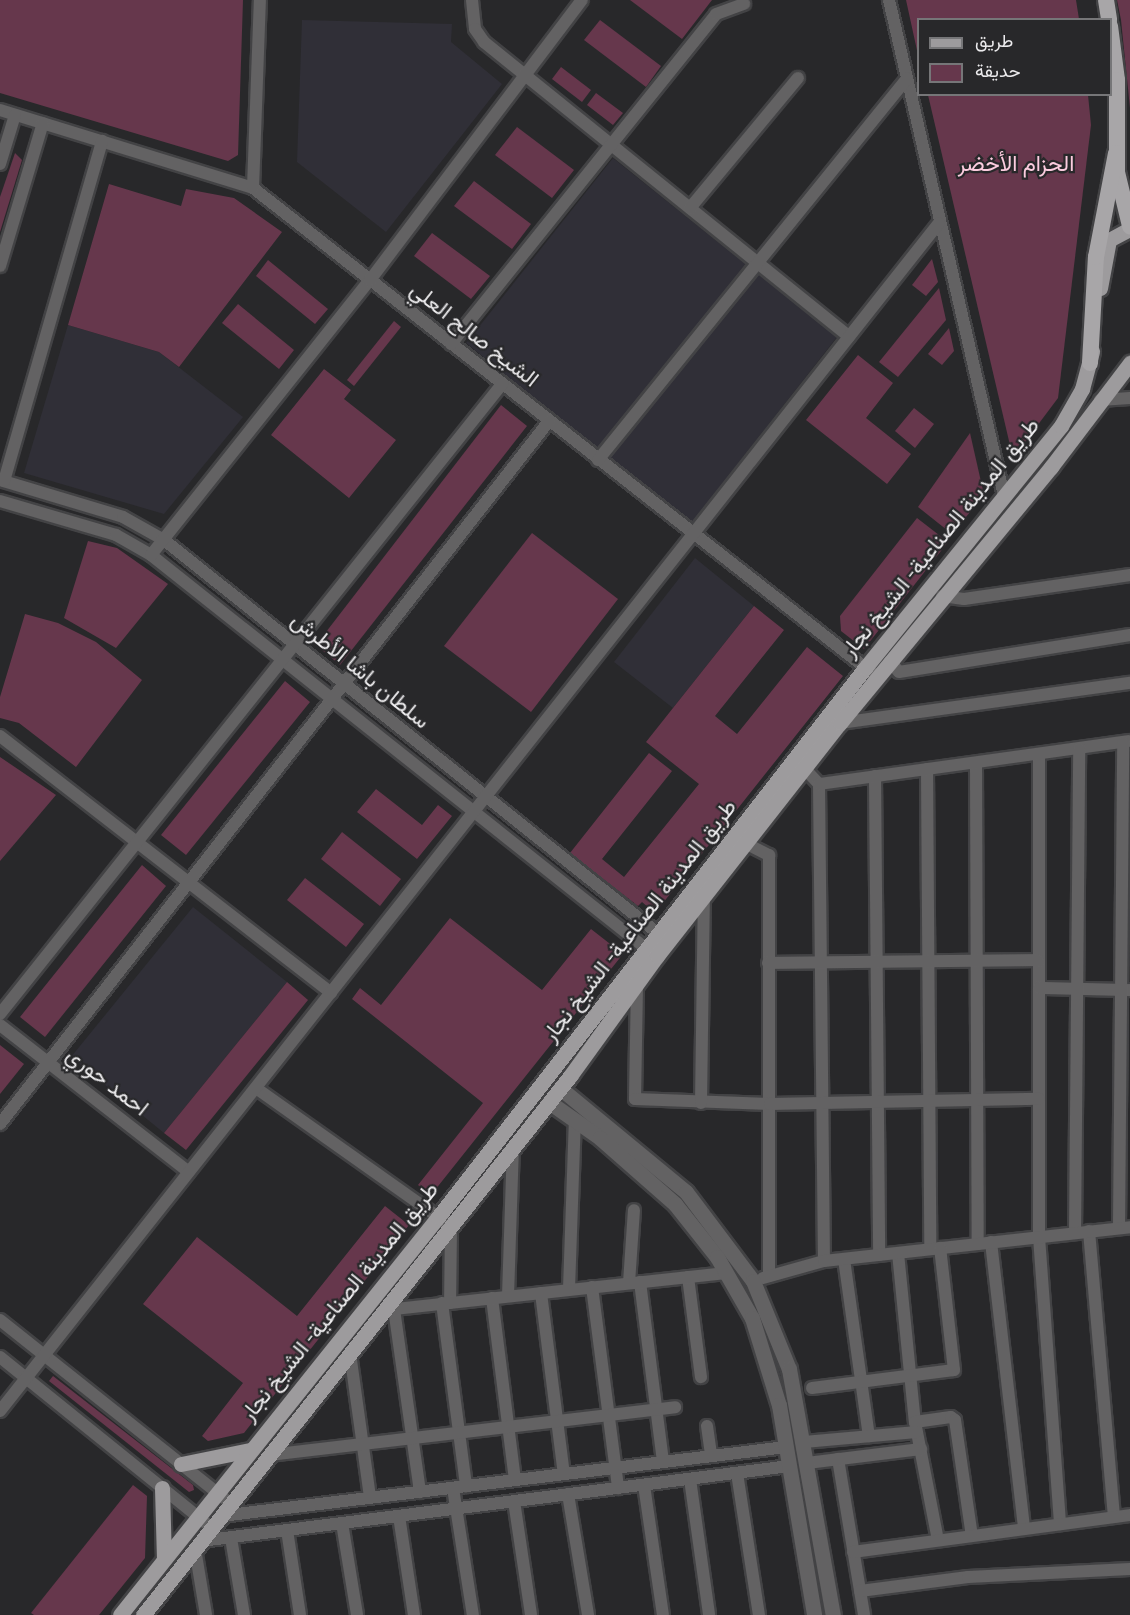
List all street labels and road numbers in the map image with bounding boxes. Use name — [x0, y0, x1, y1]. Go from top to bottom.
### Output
street label: الشيخ صالح العلي — [405, 277, 543, 393]
street label: طريق المدينة الصناعية- الشيخ نجار — [836, 413, 1046, 663]
street label: سلطان باشا الأطرش — [286, 607, 434, 735]
street label: طريق المدينة الصناعية- الشيخ نجار — [537, 795, 743, 1047]
street label: احمد حوري — [61, 1042, 153, 1122]
street label: طريق المدينة الصناعية- الشيخ نجار — [235, 1177, 445, 1427]

